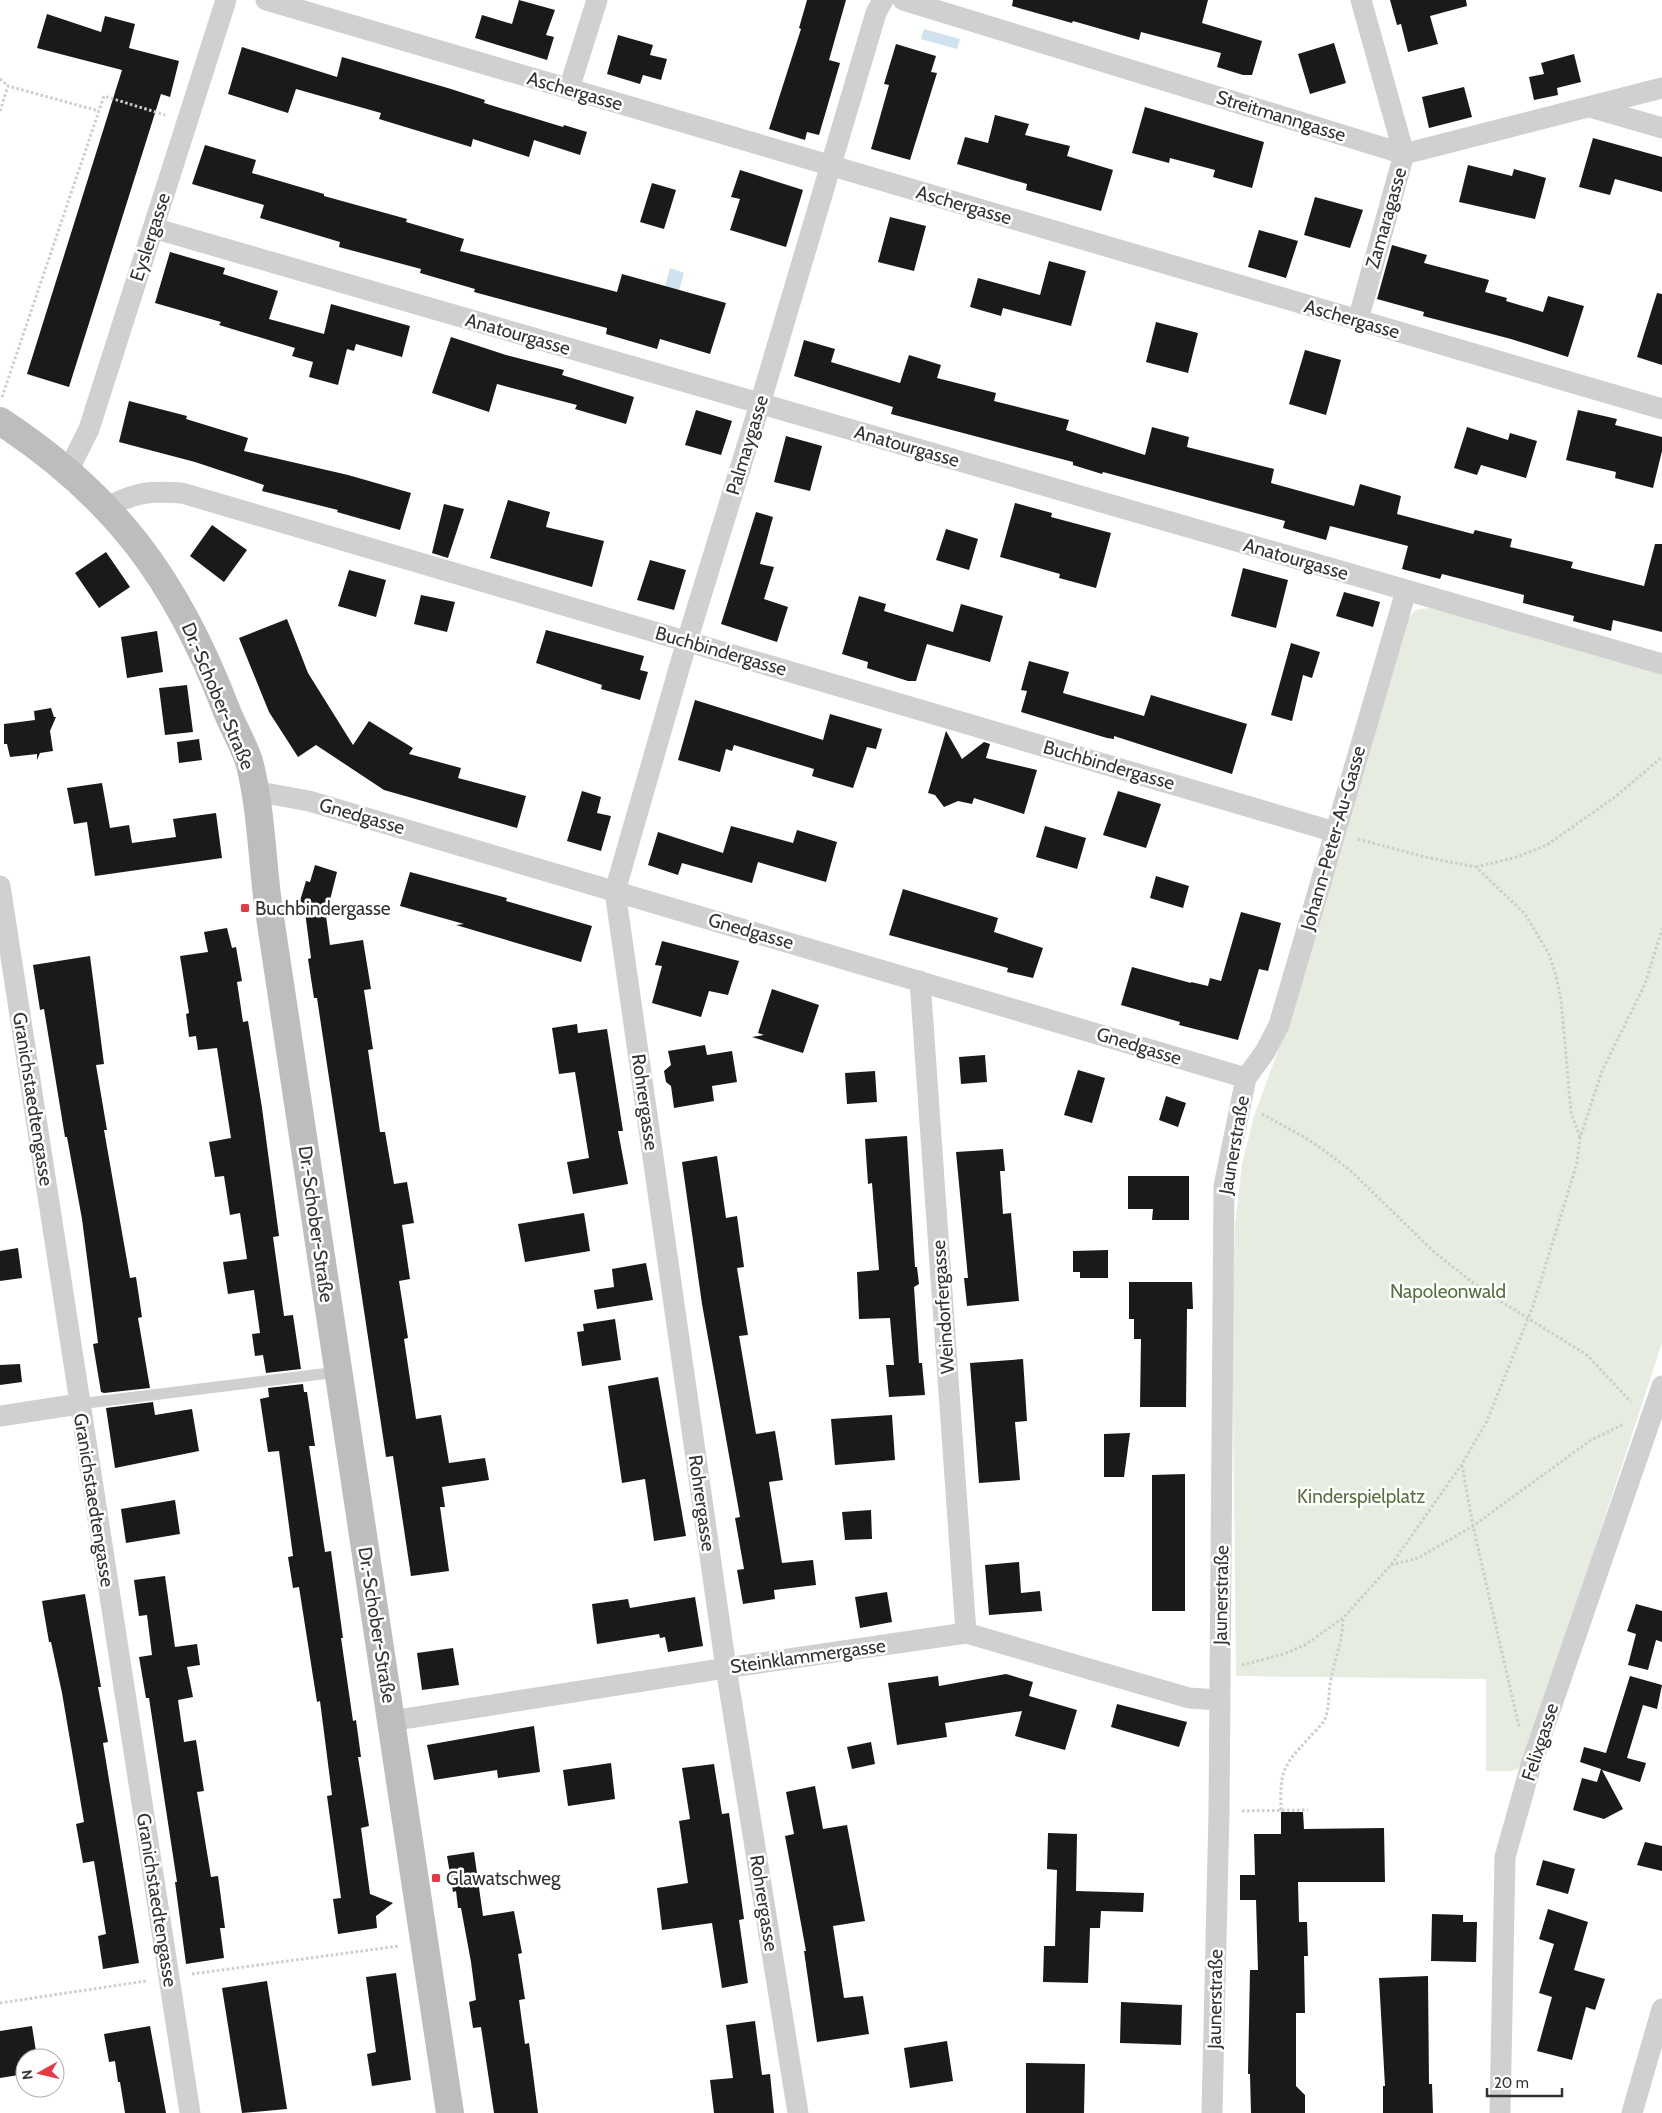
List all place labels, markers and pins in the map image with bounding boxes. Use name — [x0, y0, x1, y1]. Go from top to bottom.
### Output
place label: Buchbindergasse — [255, 897, 391, 920]
marker: Buchbindergasse — [239, 902, 251, 914]
place label: Glawatschweg — [446, 1867, 561, 1890]
marker: Glawatschweg — [430, 1872, 442, 1884]

